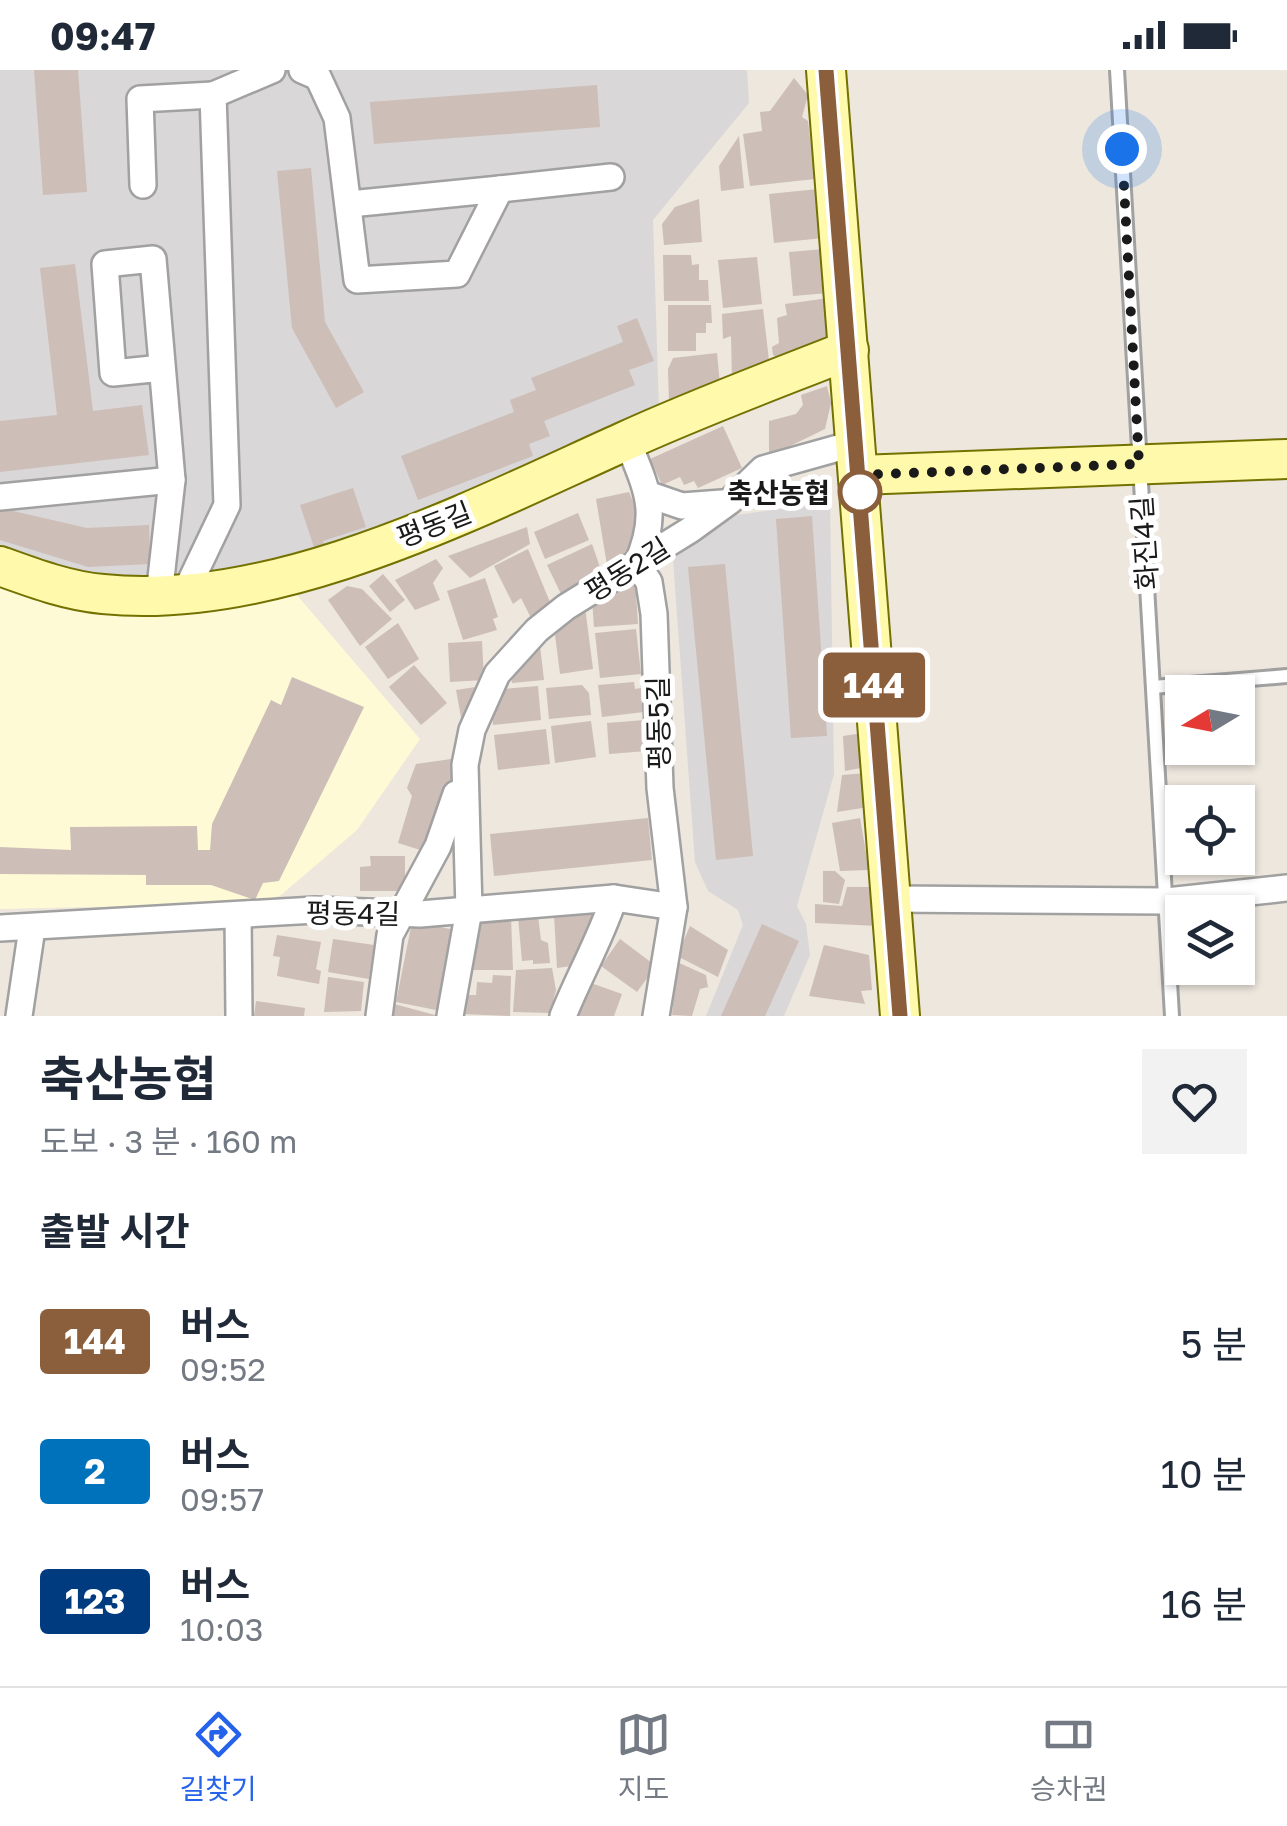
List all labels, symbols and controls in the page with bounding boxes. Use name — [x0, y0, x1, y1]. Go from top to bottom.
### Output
text: 09:47 — [50, 13, 155, 58]
your location — [1097, 124, 1147, 174]
marker: 축산농협 — [839, 471, 881, 513]
place label: 축산농협 — [727, 476, 830, 509]
street label: 평동길 — [392, 495, 476, 553]
street label: 화진4길 — [1124, 495, 1164, 591]
street label: 평동2길 — [579, 530, 675, 608]
line badge: 144 — [816, 652, 932, 718]
text: 144 — [843, 664, 905, 706]
north arrow — [1165, 675, 1255, 765]
map controls — [1165, 675, 1255, 985]
street label: 평동5길 — [641, 676, 675, 770]
button: locate — [1165, 785, 1255, 875]
button: layers — [1165, 895, 1255, 985]
street label: 평동4길 — [306, 896, 400, 930]
text: 축산농협 — [40, 1049, 217, 1107]
button: heart — [1142, 1049, 1247, 1154]
text: 도보 · 3 분 · 160 m — [40, 1122, 297, 1160]
text: 출발 시간 — [40, 1208, 189, 1253]
text: 버스 — [180, 1302, 250, 1347]
text: 144 — [64, 1320, 126, 1362]
text: 5 분 — [1180, 1321, 1247, 1366]
text: 09:52 — [180, 1350, 266, 1388]
text: 버스 — [180, 1432, 250, 1477]
text: 2 — [84, 1450, 106, 1492]
text: 10 분 — [1161, 1451, 1247, 1496]
text: 09:57 — [180, 1480, 264, 1518]
text: 버스 — [180, 1562, 250, 1607]
text: 123 — [65, 1580, 125, 1622]
text: 16 분 — [1161, 1581, 1247, 1626]
text: 10:03 — [180, 1610, 264, 1648]
tab: 길찾기 — [180, 1707, 257, 1807]
tab: 지도 — [616, 1707, 671, 1807]
tab: 승차권 — [1030, 1707, 1107, 1807]

